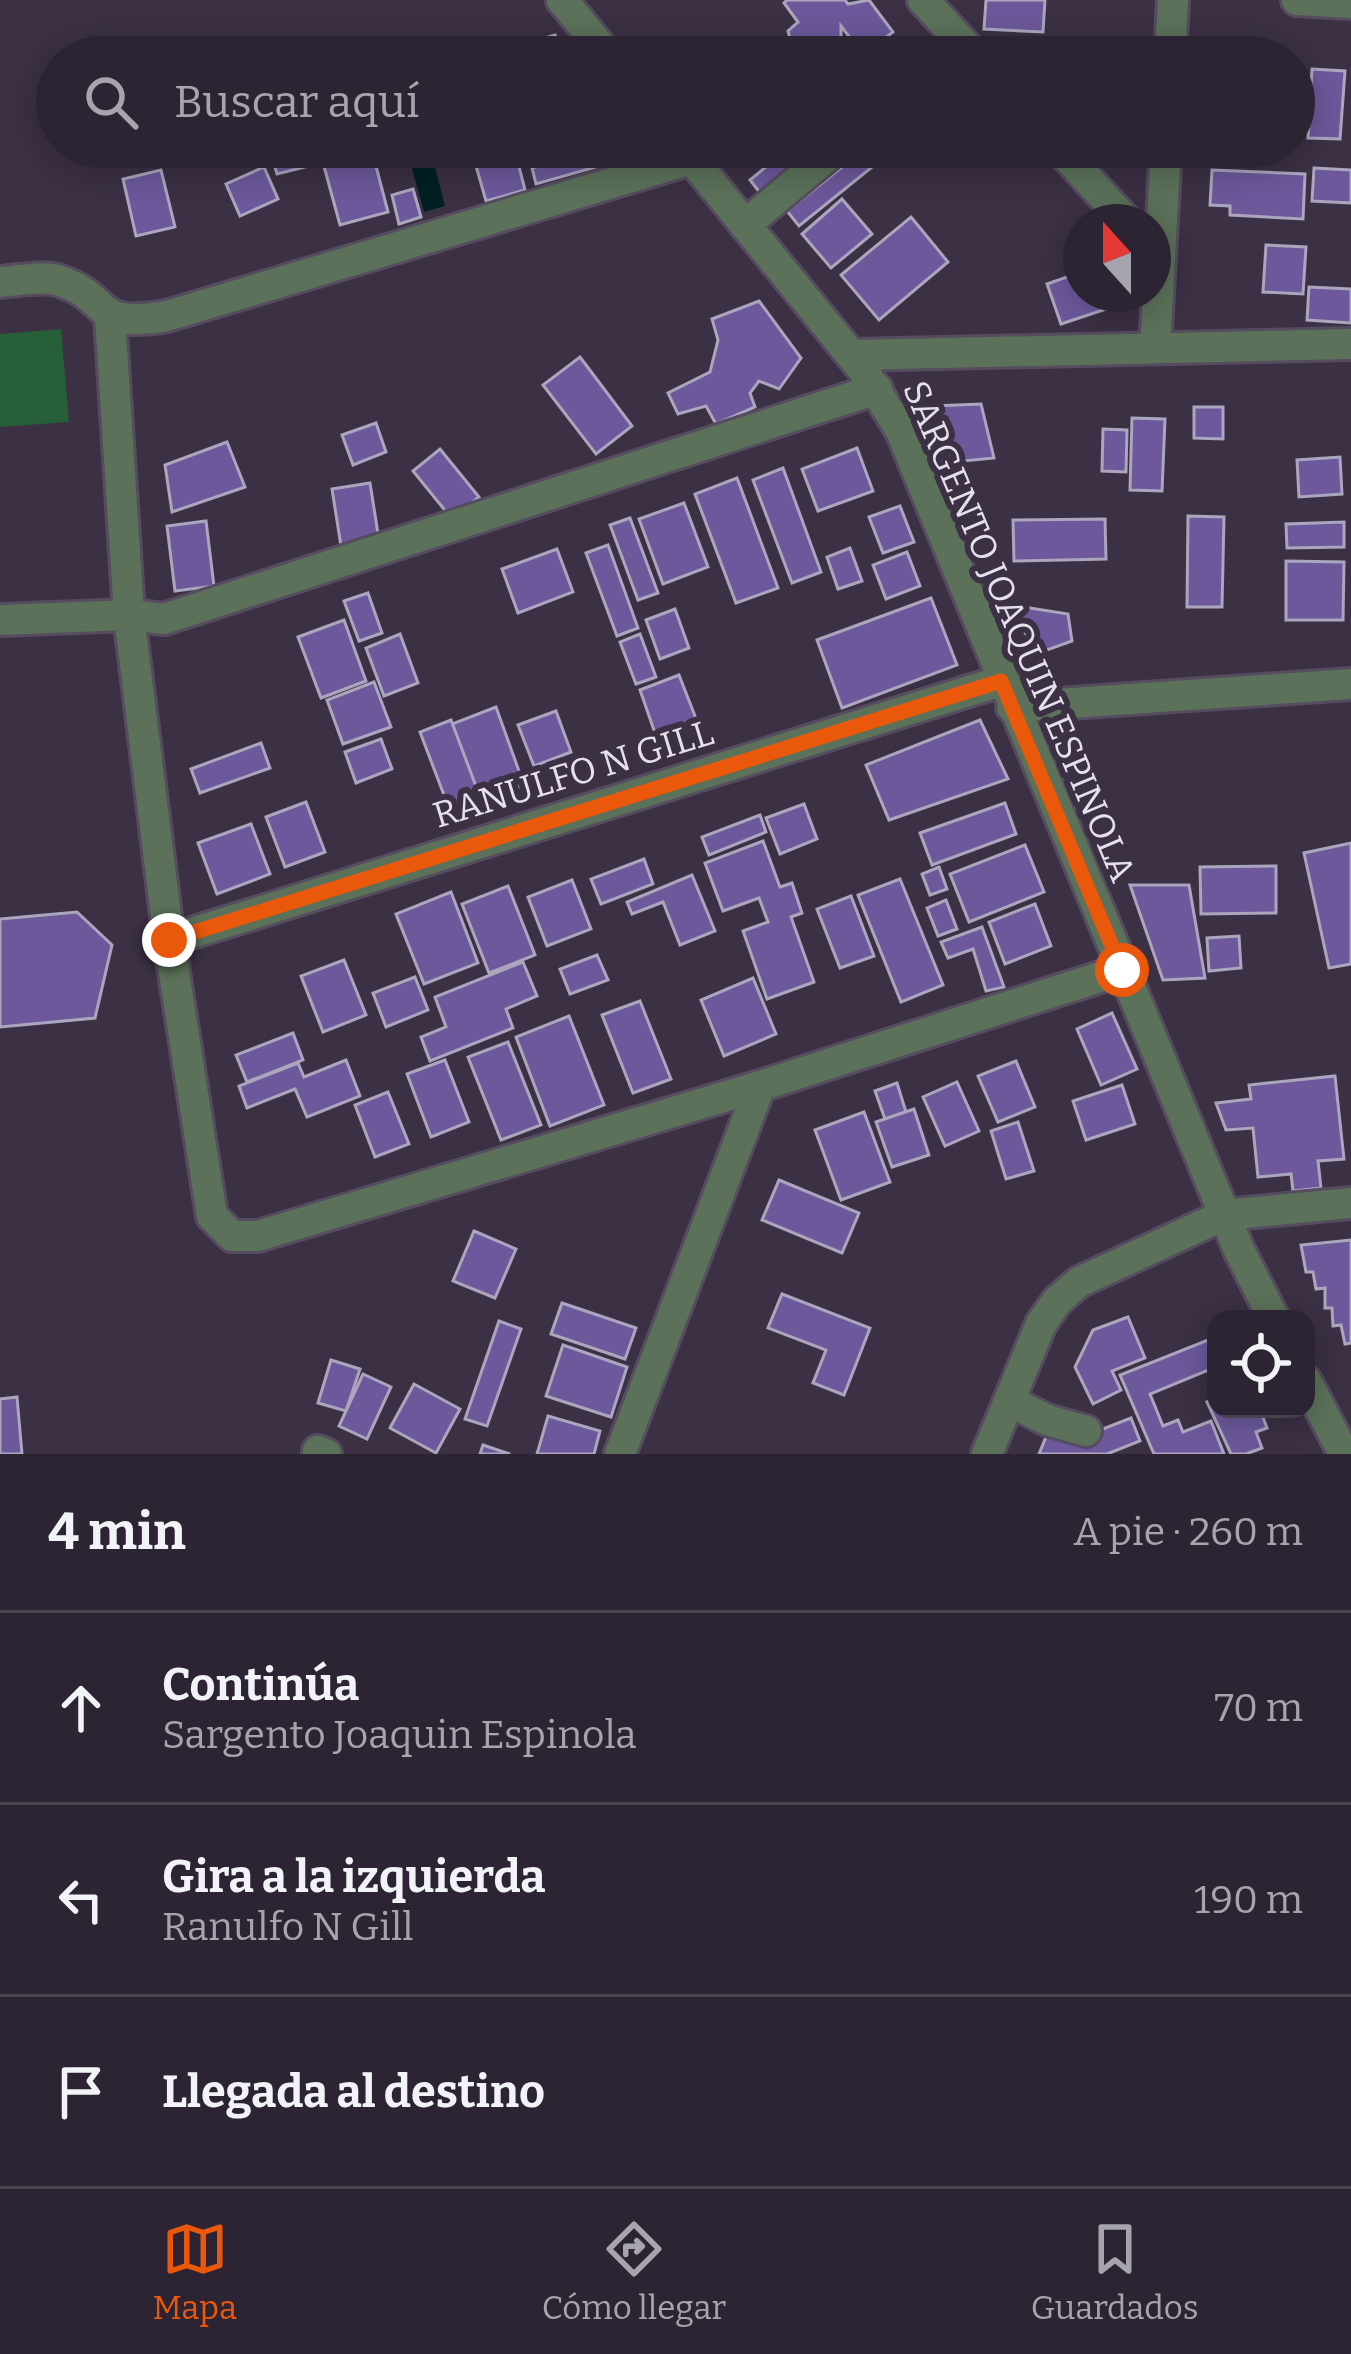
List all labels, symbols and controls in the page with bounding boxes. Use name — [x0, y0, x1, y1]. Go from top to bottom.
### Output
search box — [36, 36, 1315, 168]
icon: search — [78, 69, 144, 135]
text: Buscar aquí — [174, 75, 419, 129]
north arrow — [1063, 204, 1171, 312]
street label: SARGENTO JOAQUIN ESPINOLA — [893, 374, 1145, 889]
street label: RANULFO N GILL — [428, 710, 719, 837]
route end — [142, 913, 196, 967]
route start — [1095, 943, 1149, 997]
map controls — [1207, 1310, 1315, 1418]
button: locate — [1207, 1310, 1315, 1418]
text: 4 min — [48, 1501, 186, 1563]
text: A pie · 260 m — [1073, 1509, 1303, 1555]
text: Continúa — [162, 1658, 359, 1712]
icon: ahead — [48, 1675, 114, 1741]
text: 70 m — [1214, 1685, 1303, 1731]
text: Sargento Joaquin Espinola — [162, 1712, 637, 1758]
text: Gira a la izquierda — [162, 1850, 546, 1904]
icon: left — [48, 1867, 114, 1933]
text: 190 m — [1194, 1877, 1303, 1923]
text: Ranulfo N Gill — [162, 1904, 413, 1950]
icon: arrive — [48, 2059, 114, 2125]
text: Llegada al destino — [162, 2065, 545, 2119]
tab: Mapa — [152, 2216, 237, 2328]
tab: Cómo llegar — [542, 2216, 726, 2328]
tab: Guardados — [1031, 2216, 1199, 2328]

